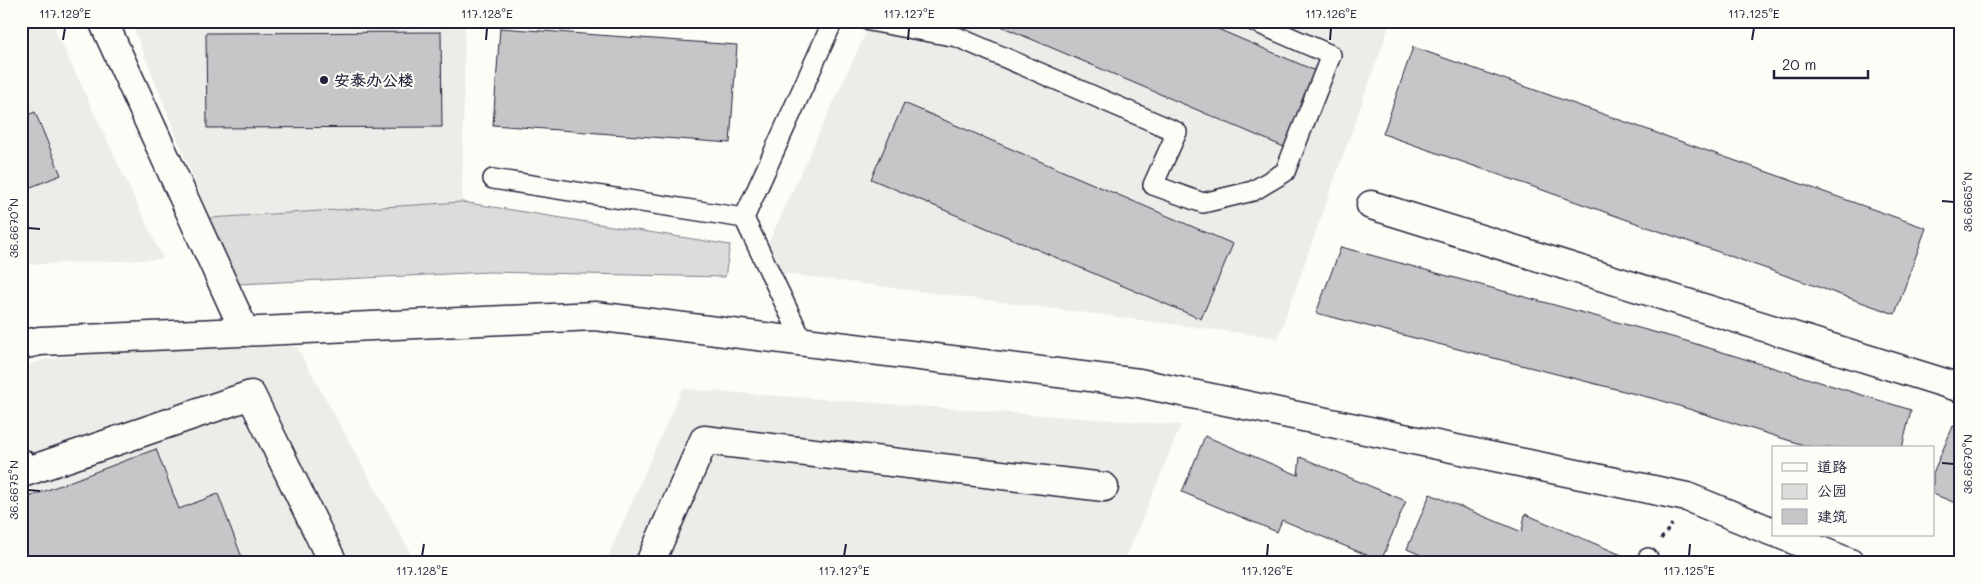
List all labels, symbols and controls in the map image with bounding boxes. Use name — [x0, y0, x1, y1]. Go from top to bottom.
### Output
text: 117.129°E — [39, 5, 91, 21]
text: 117.128°E — [461, 5, 513, 21]
text: 117.127°E — [883, 5, 935, 21]
text: 117.126°E — [1305, 5, 1357, 21]
text: 117.125°E — [1728, 5, 1780, 21]
scale bar — [1774, 48, 1868, 80]
text: 20 m — [1782, 54, 1816, 74]
place label: 安泰办公楼 — [334, 69, 414, 90]
marker: 安泰办公楼 — [318, 74, 330, 86]
text: 36.6665°N — [1959, 172, 1975, 232]
text: 36.6670°N — [5, 198, 21, 258]
text: 36.6670°N — [1959, 434, 1975, 494]
legend — [1772, 446, 1934, 536]
text: 道路 — [1817, 456, 1847, 476]
text: 36.6675°N — [5, 460, 21, 520]
text: 公园 — [1817, 480, 1847, 500]
text: 建筑 — [1817, 506, 1847, 526]
text: 117.128°E — [396, 562, 448, 578]
text: 117.127°E — [818, 562, 870, 578]
text: 117.126°E — [1241, 562, 1293, 578]
text: 117.125°E — [1663, 562, 1715, 578]

